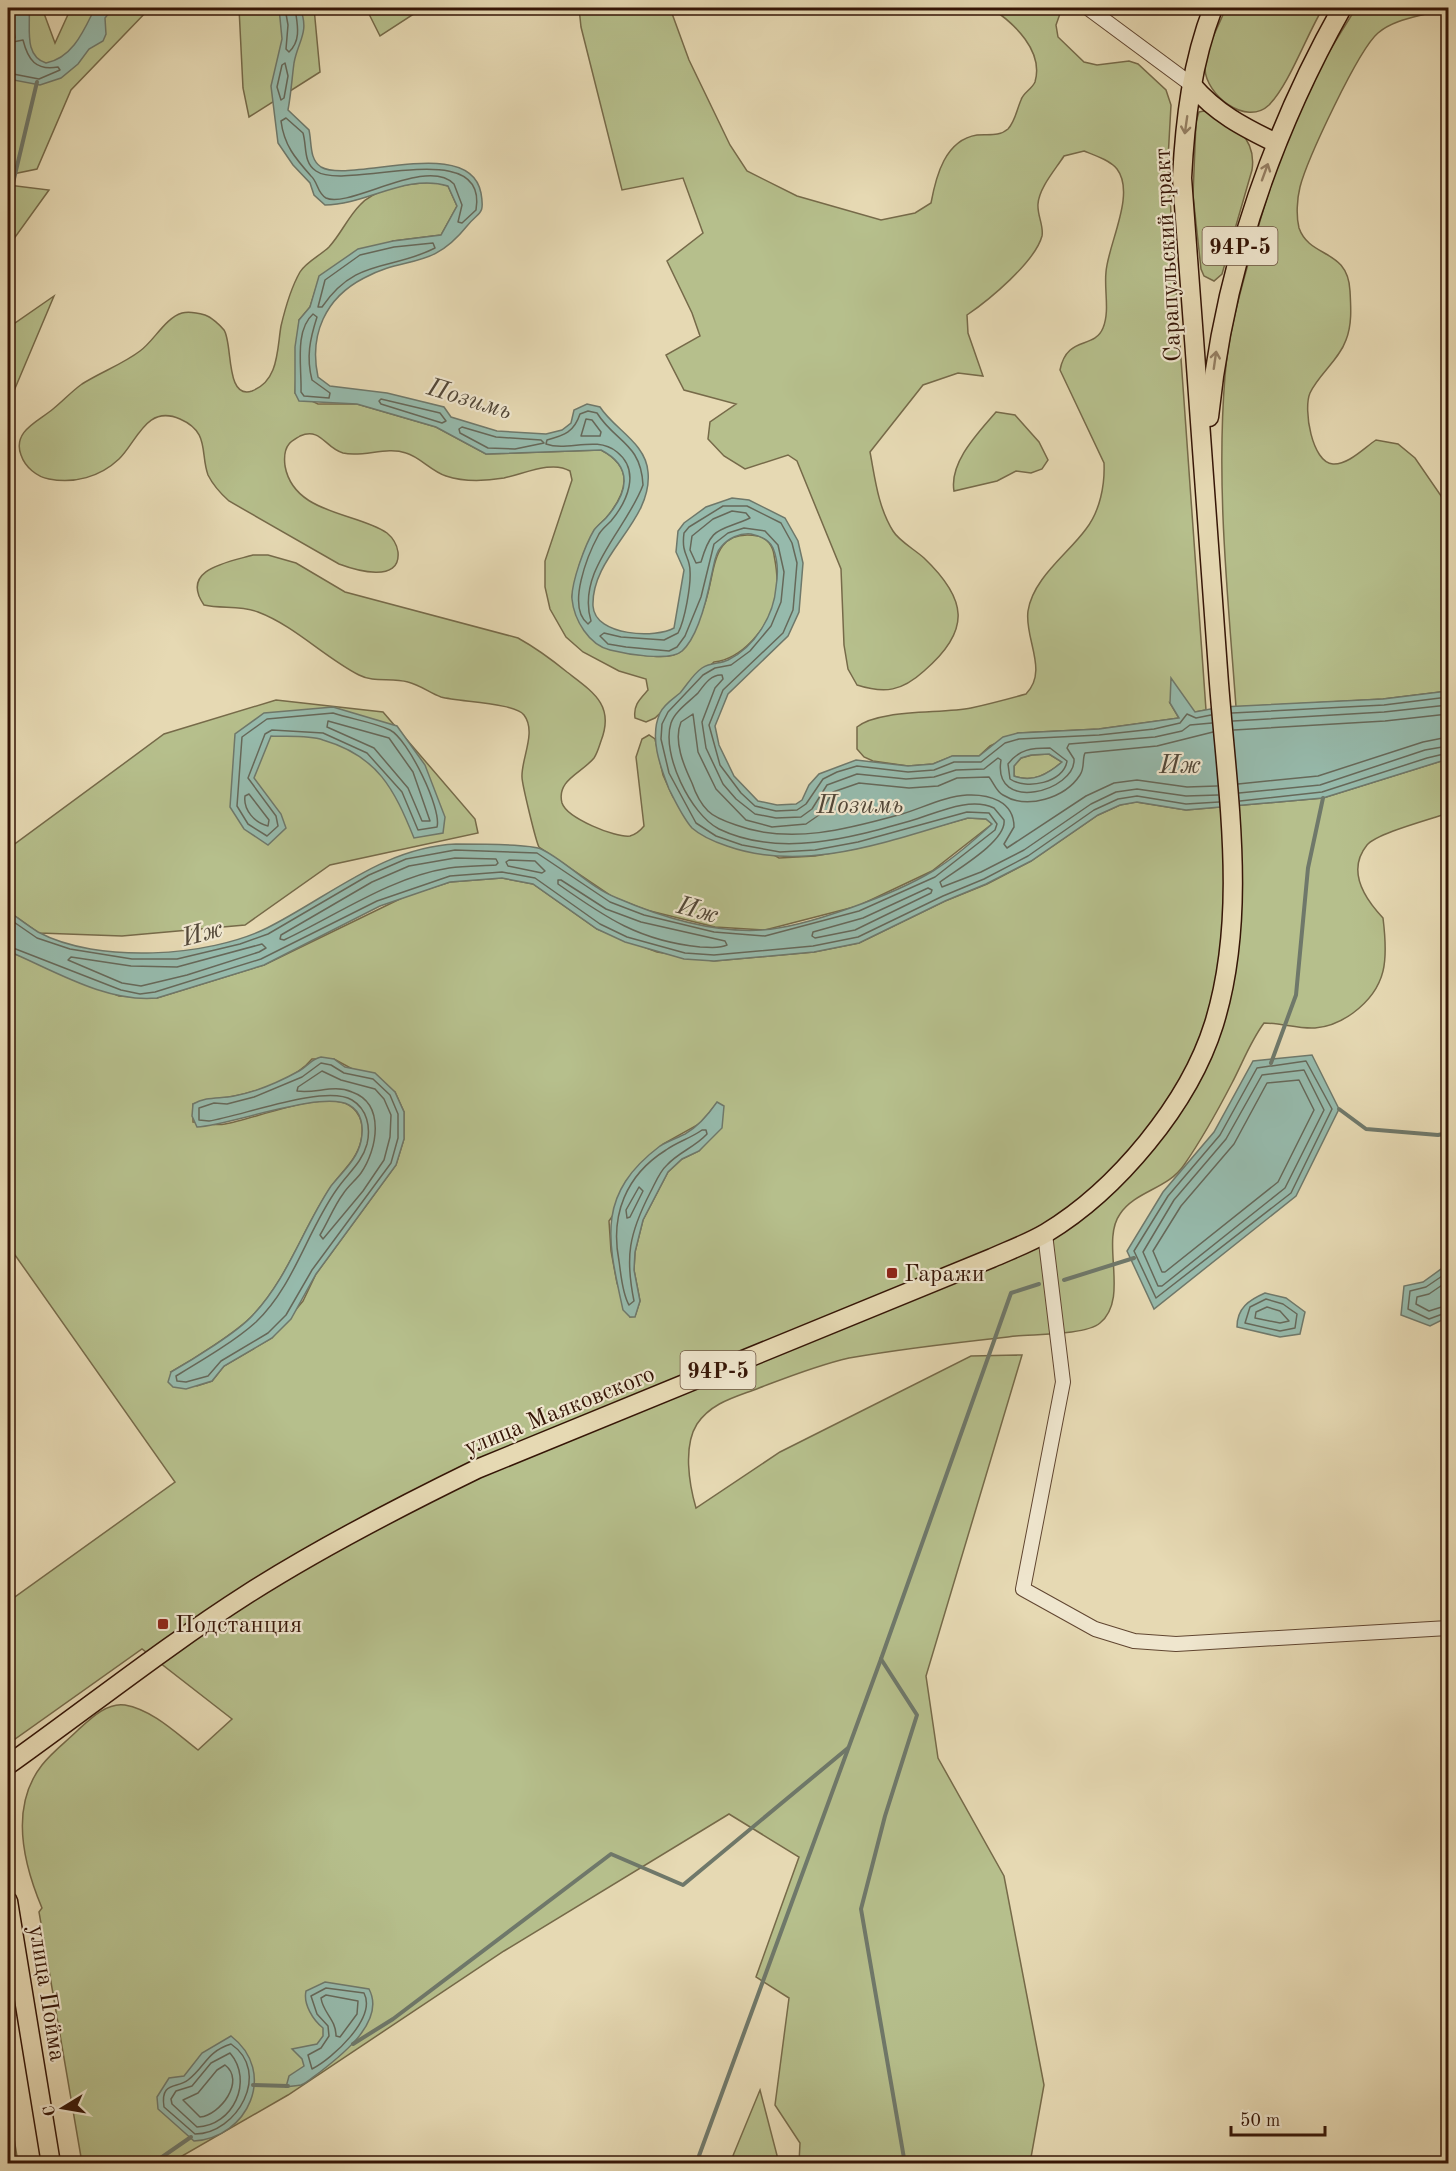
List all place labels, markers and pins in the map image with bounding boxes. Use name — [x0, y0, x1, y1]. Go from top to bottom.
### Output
place label: Гаражи — [904, 1263, 985, 1287]
marker: Гаражи — [885, 1266, 899, 1280]
place label: Подстанция — [175, 1614, 302, 1638]
marker: Подстанция — [156, 1617, 170, 1631]

